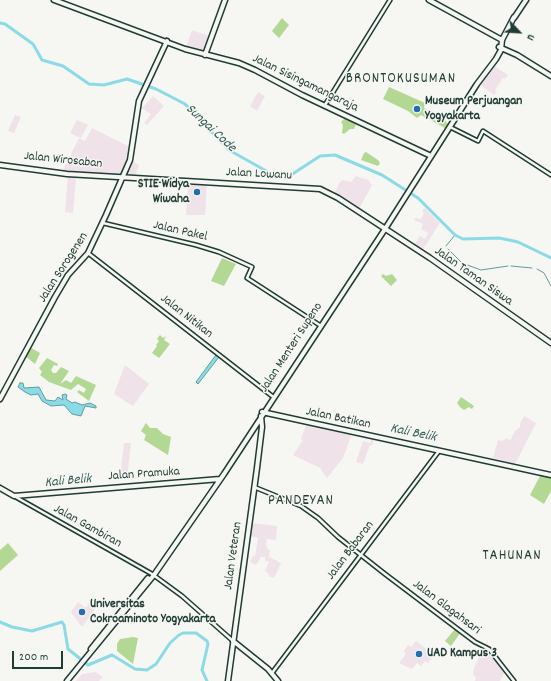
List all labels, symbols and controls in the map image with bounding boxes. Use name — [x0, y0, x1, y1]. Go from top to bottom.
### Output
north arrow — [499, 12, 539, 52]
text: U — [522, 31, 538, 43]
street label: Jalan Sisingamangaraja — [249, 52, 361, 116]
district label: BRONTOKUSUMAN — [346, 71, 456, 89]
place label: Museum Perjuangan Yogyakarta — [425, 94, 522, 125]
water label: Sungai Code — [181, 101, 239, 157]
marker: Museum Perjuangan Yogyakarta — [412, 104, 422, 114]
street label: Jalan Wirosaban — [23, 149, 103, 173]
street label: Jalan Lowanu — [226, 165, 292, 185]
place label: STIE Widya Wiwaha — [138, 177, 189, 208]
marker: STIE Widya Wiwaha — [192, 187, 202, 197]
street label: Jalan Pakel — [151, 218, 209, 246]
street label: Jalan Sorogenen — [36, 230, 92, 306]
street label: Jalan Taman Siswa — [431, 244, 515, 310]
street label: Jalan Nitikan — [157, 292, 215, 342]
street label: Jalan Menteri Supeno — [257, 300, 327, 396]
street label: Jalan Batikan — [304, 405, 372, 433]
water label: Kali Belik — [388, 421, 438, 447]
street label: Jalan Pramuka — [108, 465, 180, 485]
water label: Kali Belik — [44, 472, 92, 492]
district label: PANDEYAN — [268, 493, 334, 511]
street label: Jalan Gambiran — [50, 502, 124, 552]
street label: Jalan Babaran — [324, 518, 378, 584]
street label: Jalan Veteran — [222, 521, 246, 591]
district label: TAHUNAN — [482, 548, 542, 566]
street label: Jalan Glagahsari — [409, 577, 483, 639]
place label: Universitas Cokroaminoto Yogyakarta — [90, 597, 216, 628]
marker: Universitas Cokroaminoto Yogyakarta — [77, 607, 87, 617]
scale bar — [14, 643, 65, 669]
place label: UAD Kampus 3 — [427, 646, 497, 662]
text: 200 m — [19, 649, 48, 666]
marker: UAD Kampus 3 — [414, 649, 424, 659]

